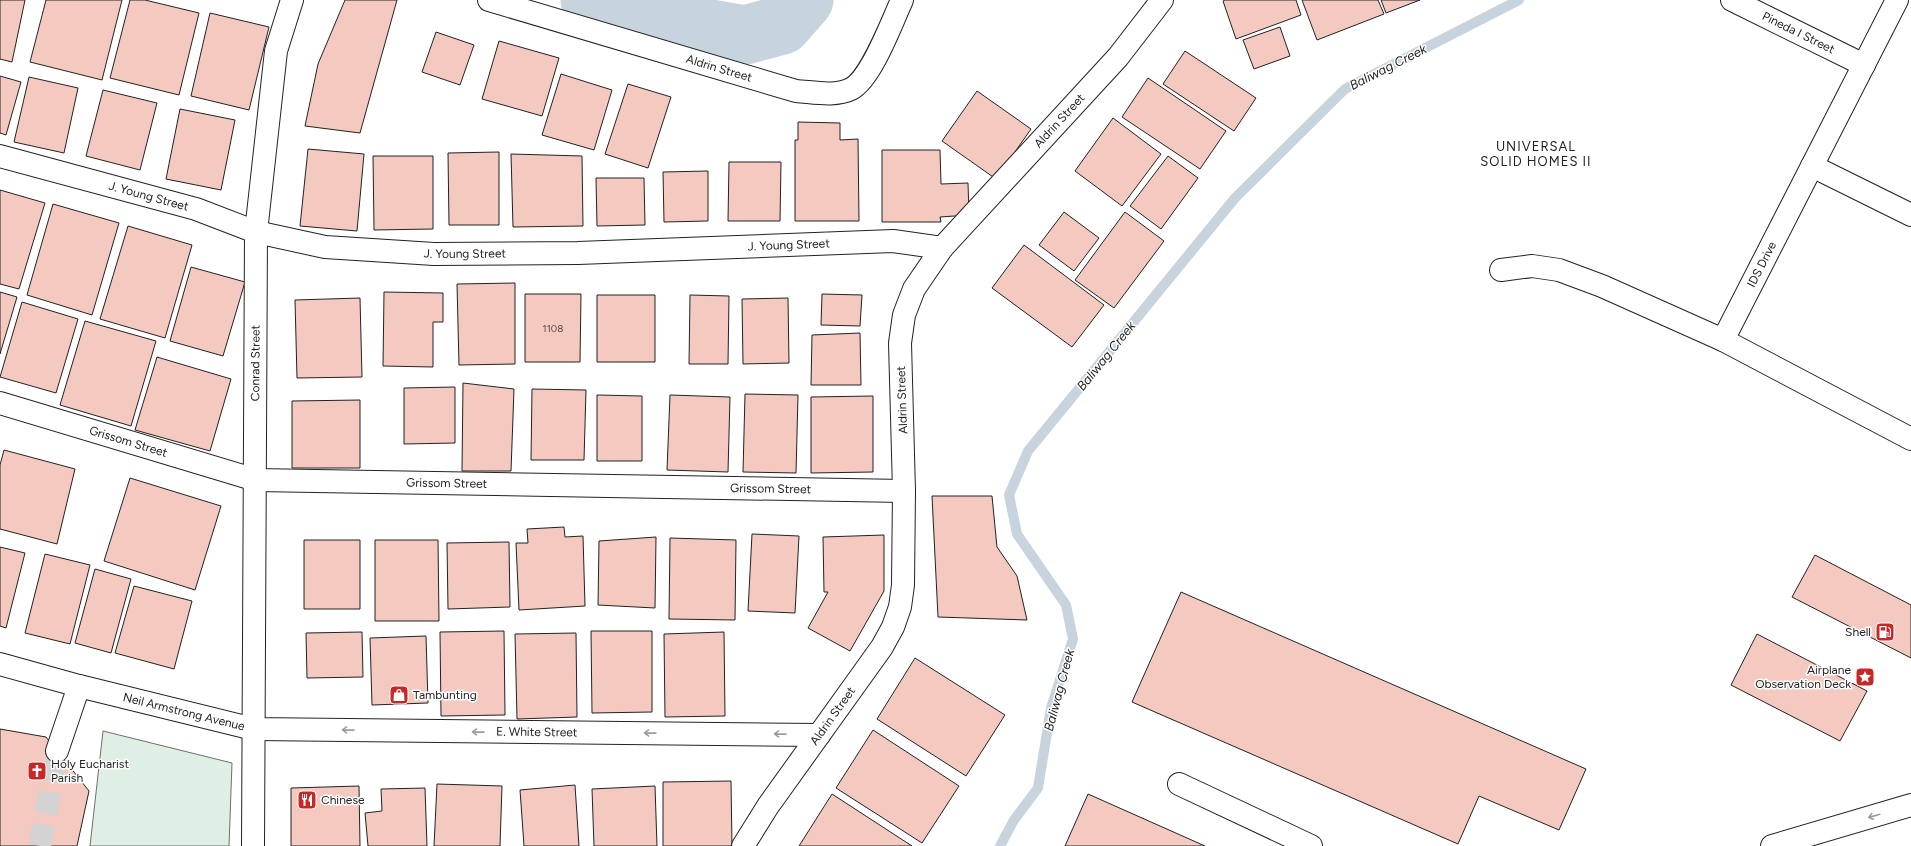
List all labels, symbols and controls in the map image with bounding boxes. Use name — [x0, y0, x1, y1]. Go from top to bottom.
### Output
street label: Pineda I Street — [1760, 9, 1837, 57]
water label: Baliwag Creek — [1347, 41, 1430, 93]
street label: Aldrin Street — [685, 52, 754, 85]
street label: Aldrin Street — [1031, 91, 1088, 150]
district label: UNIVERSAL SOLID HOMES II — [1480, 139, 1592, 169]
street label: J. Young Street — [107, 179, 191, 214]
street label: J. Young Street — [747, 236, 831, 254]
street label: IDS Drive — [1744, 239, 1779, 290]
street label: J. Young Street — [423, 246, 506, 261]
water label: Baliwag Creek — [1074, 318, 1139, 393]
house number: 1108 — [543, 322, 563, 335]
street label: Conrad Street — [248, 324, 263, 401]
street label: Aldrin Street — [894, 365, 910, 434]
street label: Grissom Street — [88, 423, 170, 460]
street label: Grissom Street — [406, 476, 488, 491]
street label: Grissom Street — [730, 481, 812, 496]
fuel station icon: Shell — [1874, 621, 1896, 643]
place label: Shell — [1845, 625, 1871, 639]
water label: Baliwag Creek — [1041, 647, 1077, 733]
place label: Airplane Observation Deck — [1755, 663, 1851, 691]
place icon: Airplane Observation Deck — [1854, 666, 1876, 688]
shop icon: Tambunting — [388, 684, 410, 706]
street label: Aldrin Street — [807, 684, 858, 748]
place label: Tambunting — [413, 688, 477, 702]
street label: Neil Armstrong Avenue — [121, 690, 247, 734]
street label: E. White Street — [496, 725, 578, 739]
one-way arrow — [342, 726, 355, 734]
one-way arrow — [472, 728, 485, 735]
one-way arrow — [644, 729, 657, 737]
one-way arrow — [774, 730, 787, 738]
place label: Holy Eucharist Parish — [51, 757, 129, 785]
church icon: Holy Eucharist Parish — [26, 760, 48, 782]
restaurant icon: Chinese — [296, 789, 318, 811]
place label: Chinese — [321, 793, 365, 807]
one-way arrow — [1867, 813, 1880, 820]

